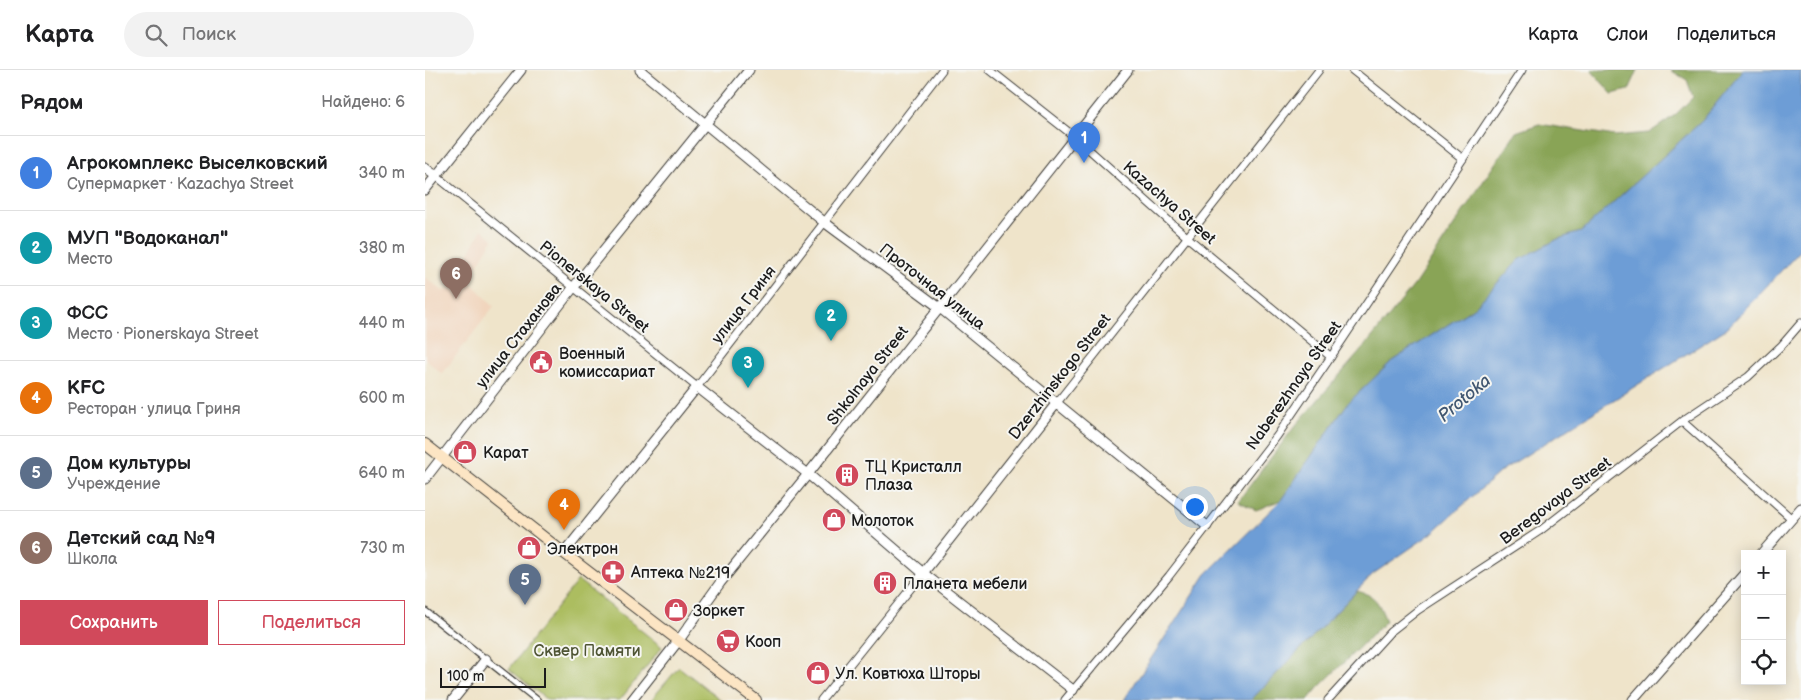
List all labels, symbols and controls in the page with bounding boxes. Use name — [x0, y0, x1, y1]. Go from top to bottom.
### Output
search box — [124, 12, 474, 57]
text: Карта — [25, 20, 94, 49]
icon: search — [142, 21, 170, 49]
text: Поиск — [182, 23, 236, 46]
text: Карта — [1528, 24, 1578, 45]
text: Слои — [1606, 24, 1648, 45]
text: Поделиться — [1676, 24, 1776, 45]
text: Рядом — [20, 90, 83, 115]
text: Найдено: 6 — [321, 93, 405, 112]
pin: 1 — [1068, 122, 1100, 163]
text: Агрокомплекс Выселковский — [67, 152, 328, 175]
street label: Kazachya Street — [1119, 158, 1219, 249]
text: 1 — [33, 164, 39, 183]
text: 340 m — [358, 164, 405, 183]
text: Супермаркет · Kazachya Street — [67, 175, 294, 194]
text: МУП "Водоканал" — [67, 227, 228, 250]
street label: Pionerskaya Street — [535, 237, 653, 337]
text: 2 — [31, 239, 41, 258]
text: 380 m — [359, 239, 405, 258]
street label: Проточная улица — [875, 240, 989, 335]
text: Место — [67, 250, 113, 269]
pin: 6 — [440, 258, 472, 299]
street label: улица Гриня — [708, 262, 780, 348]
street label: улица Стаханова — [472, 279, 566, 392]
pin: 2 — [815, 300, 847, 341]
text: ФСС — [67, 302, 108, 325]
street label: Dzerzhinskogo Street — [1005, 310, 1115, 444]
text: 3 — [31, 314, 41, 333]
text: 440 m — [359, 314, 405, 333]
street label: Naberezhnaya Street — [1243, 318, 1346, 454]
street label: Shkolnaya Street — [824, 322, 913, 429]
text: Место · Pionerskaya Street — [67, 325, 259, 344]
place label: Военный комиссариат — [559, 345, 656, 382]
pin: 3 — [732, 347, 764, 388]
public building icon: Военный комиссариат — [528, 349, 554, 375]
water label: Protoka — [1434, 370, 1495, 427]
text: KFC — [67, 377, 105, 400]
text: 4 — [31, 389, 41, 408]
text: 600 m — [359, 389, 405, 408]
text: Ресторан · улица Гриня — [67, 400, 241, 419]
shop icon: Карат — [452, 439, 478, 465]
place label: Карат — [483, 444, 529, 463]
text: Дом культуры — [67, 452, 191, 475]
street label: Beregovaya Street — [1497, 453, 1615, 549]
place label: ТЦ Кристалл Плаза — [865, 458, 962, 495]
building icon: ТЦ Кристалл Плаза — [834, 462, 860, 488]
text: 5 — [31, 464, 41, 483]
text: 640 m — [359, 464, 405, 483]
text: Учреждение — [67, 475, 160, 494]
pin: 4 — [548, 489, 580, 530]
your location — [1182, 494, 1208, 520]
shop icon: Молоток — [821, 507, 847, 533]
place label: Молоток — [851, 512, 914, 531]
text: Детский сад №9 — [67, 527, 216, 550]
shop icon: Электрон — [516, 535, 542, 561]
text: 6 — [31, 539, 41, 558]
text: 730 m — [360, 539, 405, 558]
place label: Электрон — [547, 540, 618, 559]
text: Школа — [67, 550, 117, 569]
map controls — [1741, 550, 1786, 685]
button: + — [1741, 550, 1786, 595]
pharmacy icon: Аптека №219 — [600, 559, 626, 585]
pin: 5 — [509, 564, 541, 605]
place label: Аптека №219 — [630, 564, 730, 583]
building icon: Планета мебели — [872, 570, 898, 596]
place label: Планета мебели — [903, 575, 1028, 594]
button: − — [1741, 595, 1786, 640]
shop icon: Зоркет — [663, 597, 689, 623]
button: Сохранить — [20, 600, 208, 645]
button: Поделиться — [218, 600, 405, 645]
place label: Зоркет — [693, 602, 745, 621]
supermarket icon: Кооп — [715, 628, 741, 654]
place label: Кооп — [745, 633, 781, 652]
button: locate — [1741, 640, 1786, 685]
park label: Сквер Памяти — [533, 642, 641, 661]
shop icon: Ул. Ковтюха Шторы — [805, 660, 831, 686]
scale bar — [440, 665, 546, 688]
place label: Ул. Ковтюха Шторы — [835, 665, 981, 684]
text: 100 m — [447, 668, 484, 685]

